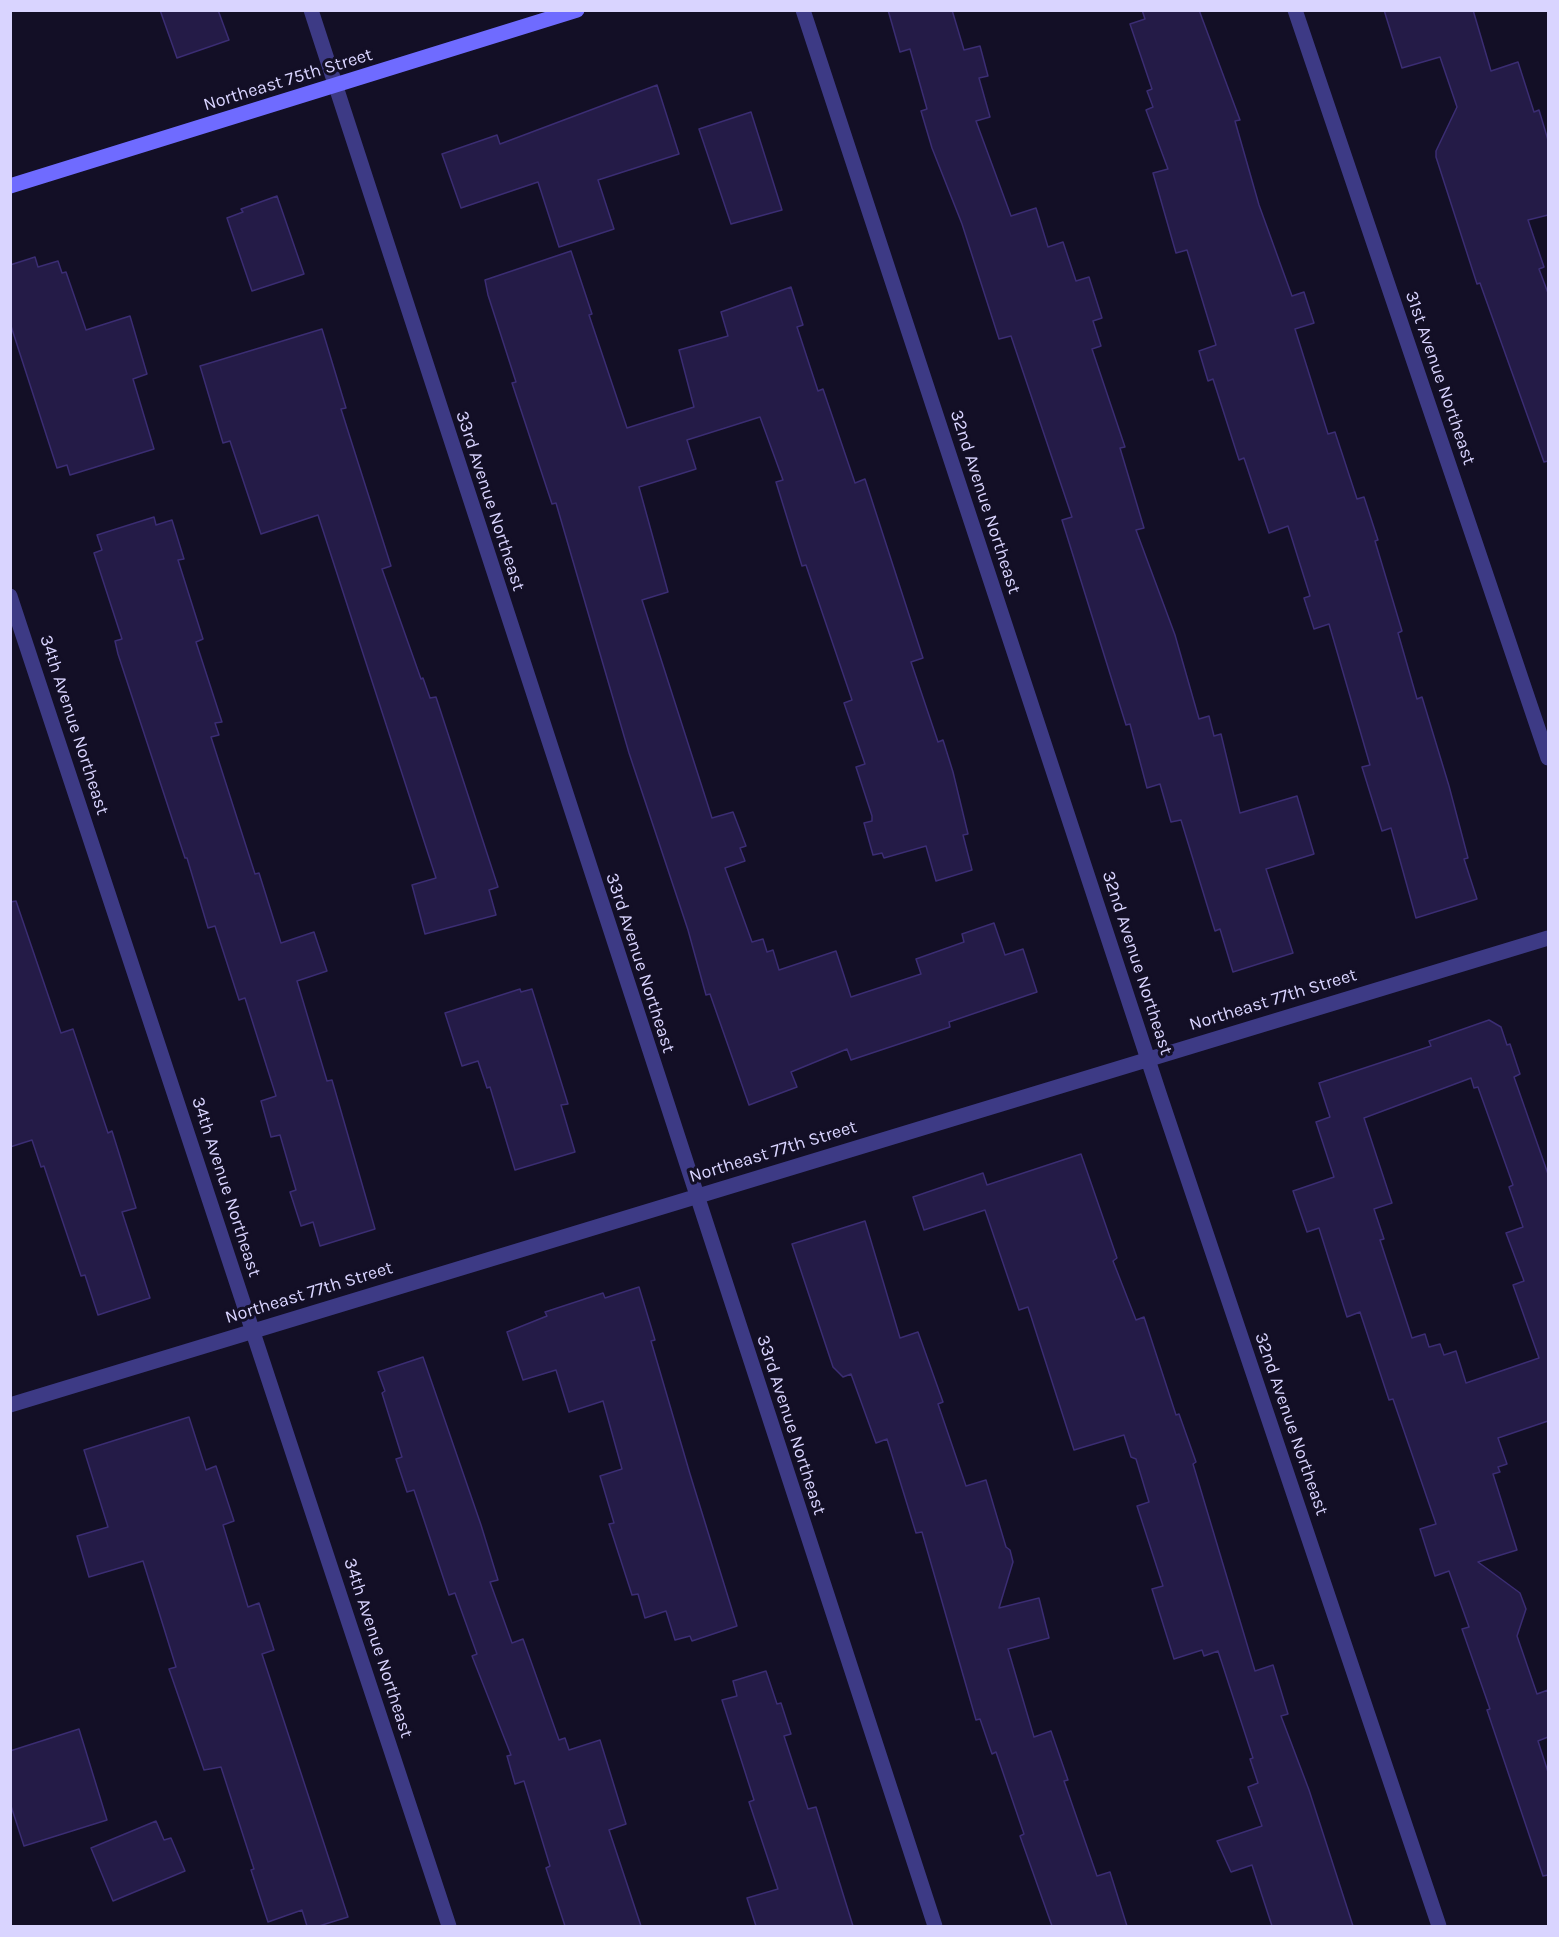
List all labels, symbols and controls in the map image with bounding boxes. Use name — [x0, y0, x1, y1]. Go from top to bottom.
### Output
street label: Northeast 75th Street — [201, 44, 375, 116]
street label: 31st Avenue Northeast — [1400, 288, 1480, 468]
street label: 32nd Avenue Northeast — [945, 407, 1025, 597]
street label: 33rd Avenue Northeast — [451, 408, 529, 594]
street label: 34th Avenue Northeast — [35, 632, 113, 818]
street label: 32nd Avenue Northeast — [1097, 868, 1177, 1058]
street label: 33rd Avenue Northeast — [601, 870, 679, 1056]
street label: Northeast 77th Street — [1187, 964, 1359, 1036]
street label: 34th Avenue Northeast — [187, 1094, 265, 1280]
street label: Northeast 77th Street — [687, 1116, 859, 1188]
street label: Northeast 77th Street — [223, 1257, 395, 1329]
street label: 32nd Avenue Northeast — [1250, 1330, 1332, 1518]
street label: 33rd Avenue Northeast — [752, 1332, 830, 1518]
street label: 34th Avenue Northeast — [339, 1555, 417, 1741]

